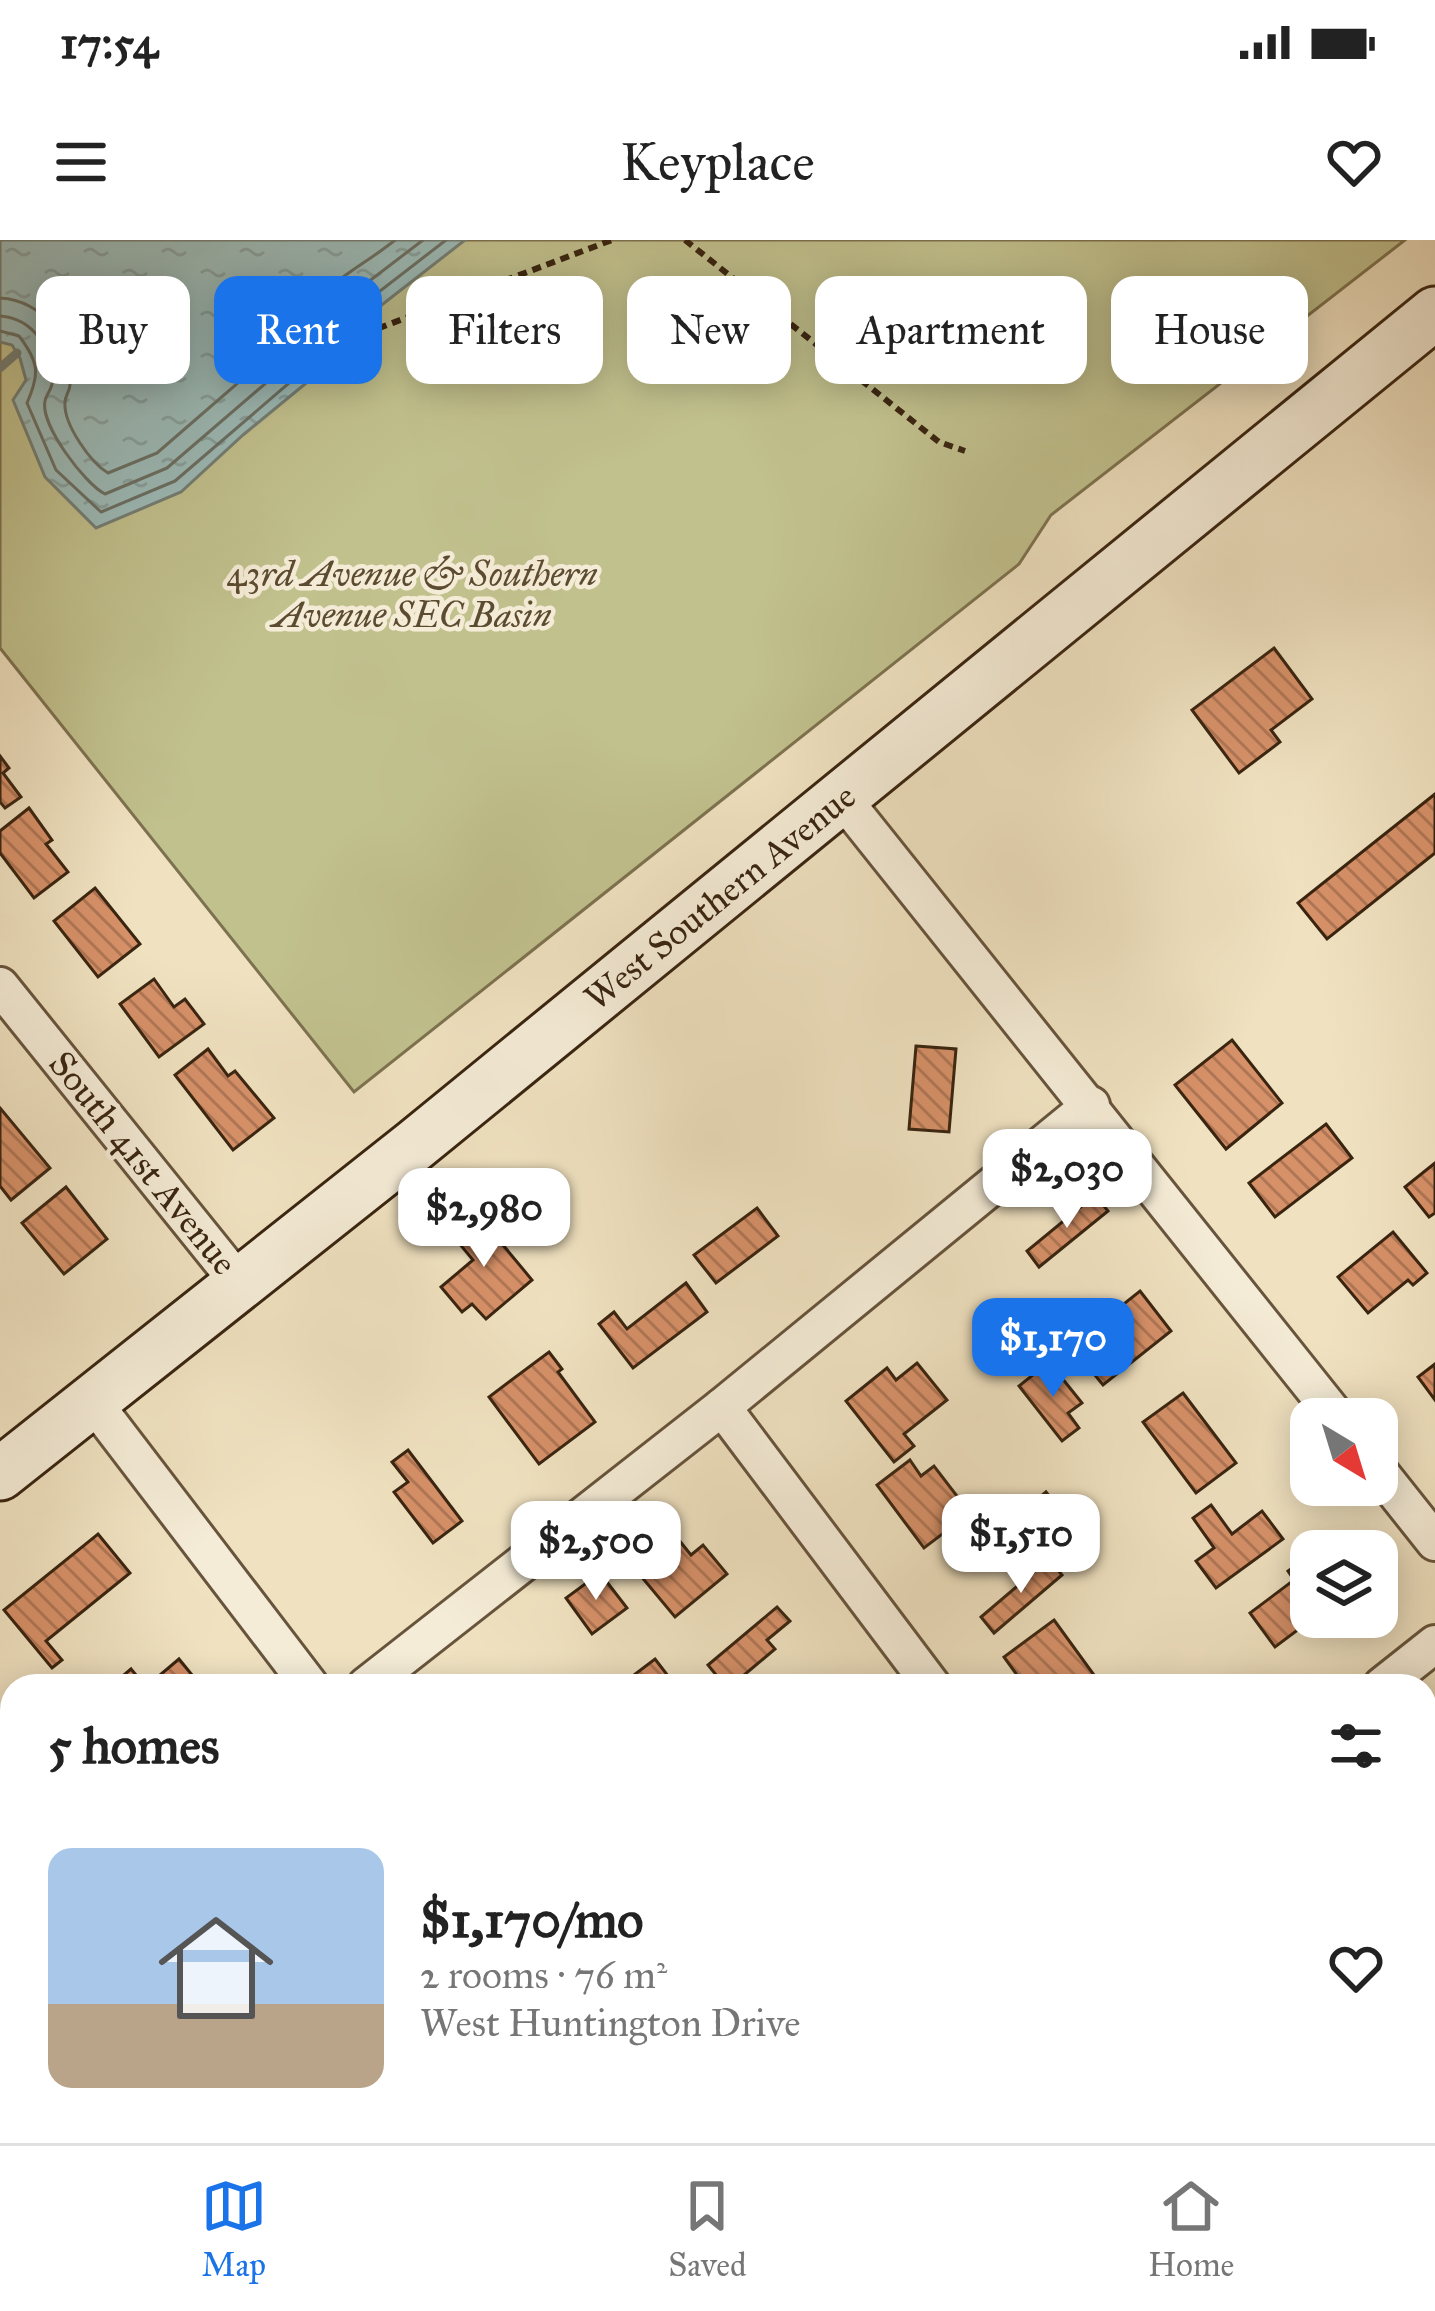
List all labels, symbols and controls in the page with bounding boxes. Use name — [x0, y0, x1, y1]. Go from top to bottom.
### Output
text: 17:54 — [60, 15, 158, 70]
icon: menu — [48, 129, 114, 195]
text: Keyplace — [620, 129, 815, 195]
icon: heart — [1321, 129, 1387, 195]
chip: Buy — [36, 276, 190, 384]
chip: Rent — [214, 276, 382, 384]
chip: Filters — [406, 276, 603, 384]
chip: New — [627, 276, 791, 384]
chip: Apartment — [815, 276, 1087, 384]
chip: House — [1111, 276, 1308, 384]
park label: 43rd Avenue & Southern Avenue SEC Basin — [226, 552, 598, 637]
street label: West Southern Avenue — [576, 774, 864, 1020]
street label: South 41st Avenue — [39, 1042, 247, 1284]
pin: $2,030 — [969, 1129, 1165, 1231]
text: $2,030 — [1010, 1144, 1124, 1192]
pin: $2,980 — [386, 1168, 582, 1270]
text: $2,980 — [425, 1183, 543, 1231]
pin: $1,170 — [955, 1298, 1151, 1400]
text: $1,170 — [999, 1313, 1107, 1361]
north arrow — [1290, 1398, 1398, 1506]
map controls — [1290, 1398, 1398, 1638]
pin: $1,510 — [923, 1494, 1119, 1596]
pin: $2,500 — [498, 1501, 694, 1603]
text: $1,510 — [969, 1509, 1073, 1557]
text: $2,500 — [538, 1516, 654, 1564]
button: layers — [1290, 1530, 1398, 1638]
icon: filters — [1323, 1713, 1389, 1779]
text: 5 homes — [48, 1715, 219, 1777]
text: $1,170/mo — [420, 1889, 643, 1951]
icon: home — [144, 1896, 288, 2040]
icon: heart — [1323, 1935, 1389, 2001]
text: 2 rooms · 76 m² — [420, 1951, 667, 1999]
text: West Huntington Drive — [420, 1999, 800, 2047]
tab: Map — [201, 2173, 267, 2285]
tab: Saved — [668, 2173, 747, 2285]
tab: Home — [1148, 2173, 1234, 2285]

